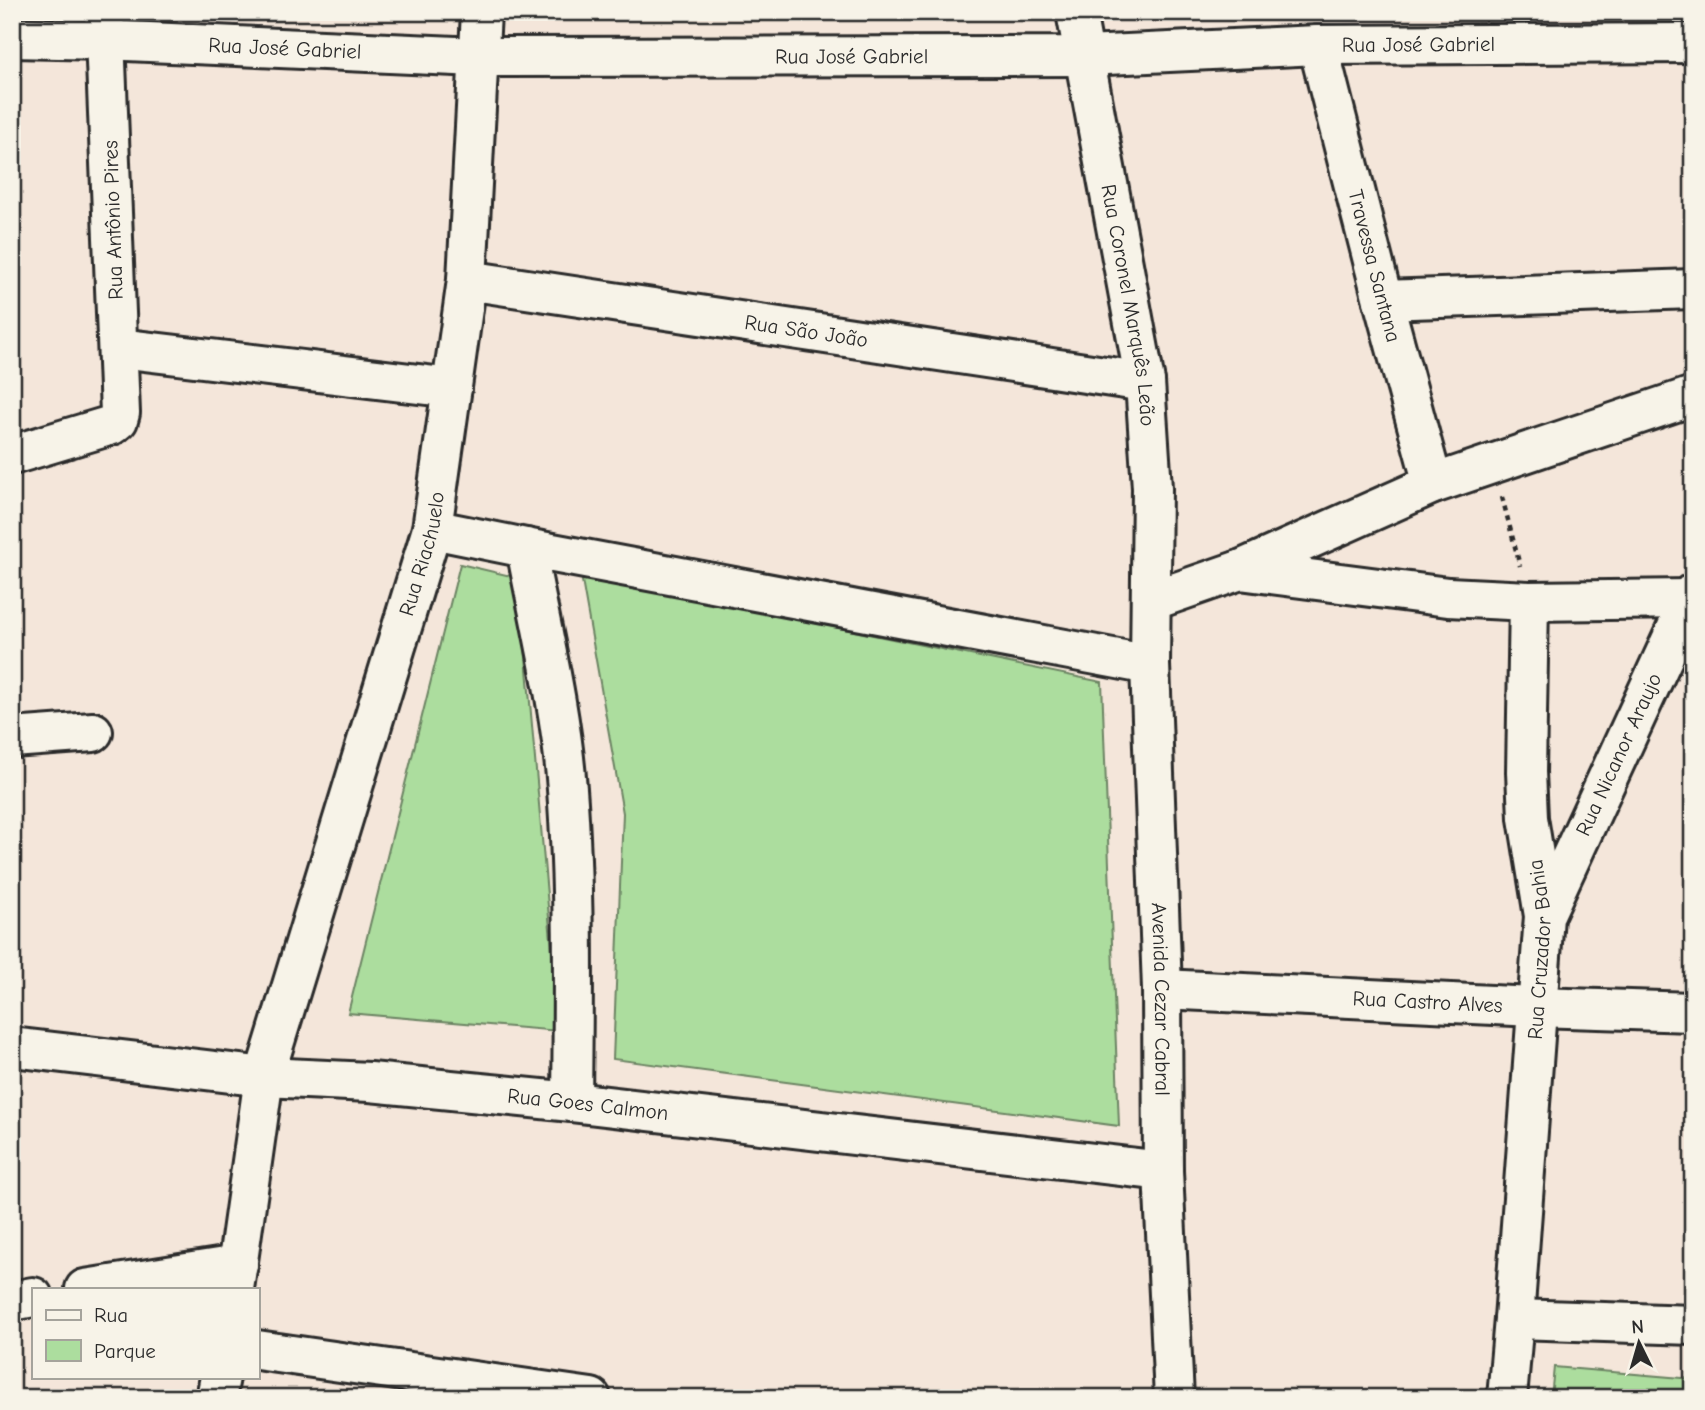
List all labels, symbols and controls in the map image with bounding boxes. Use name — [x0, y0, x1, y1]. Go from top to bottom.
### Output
street label: Rua José Gabriel — [1342, 32, 1495, 57]
street label: Rua José Gabriel — [208, 33, 362, 64]
street label: Rua José Gabriel — [775, 44, 928, 69]
street label: Rua Antônio Pires — [98, 140, 128, 300]
street label: Rua Coronel Marquês Leão — [1096, 182, 1160, 427]
street label: Travessa Santana — [1343, 187, 1406, 345]
street label: Rua São João — [743, 310, 869, 352]
street label: Rua Riachuelo — [394, 490, 449, 619]
street label: Rua Nicanor Araujo — [1571, 669, 1666, 840]
street label: Rua Cruzador Bahia — [1523, 858, 1556, 1040]
street label: Avenida Cezar Cabral — [1147, 902, 1175, 1096]
street label: Rua Castro Alves — [1352, 986, 1503, 1017]
street label: Rua Goes Calmon — [506, 1084, 670, 1125]
legend — [32, 1288, 259, 1378]
text: Rua — [94, 1303, 128, 1327]
north arrow — [1604, 1308, 1674, 1378]
text: N — [1630, 1316, 1645, 1339]
text: Parque — [94, 1339, 156, 1363]

